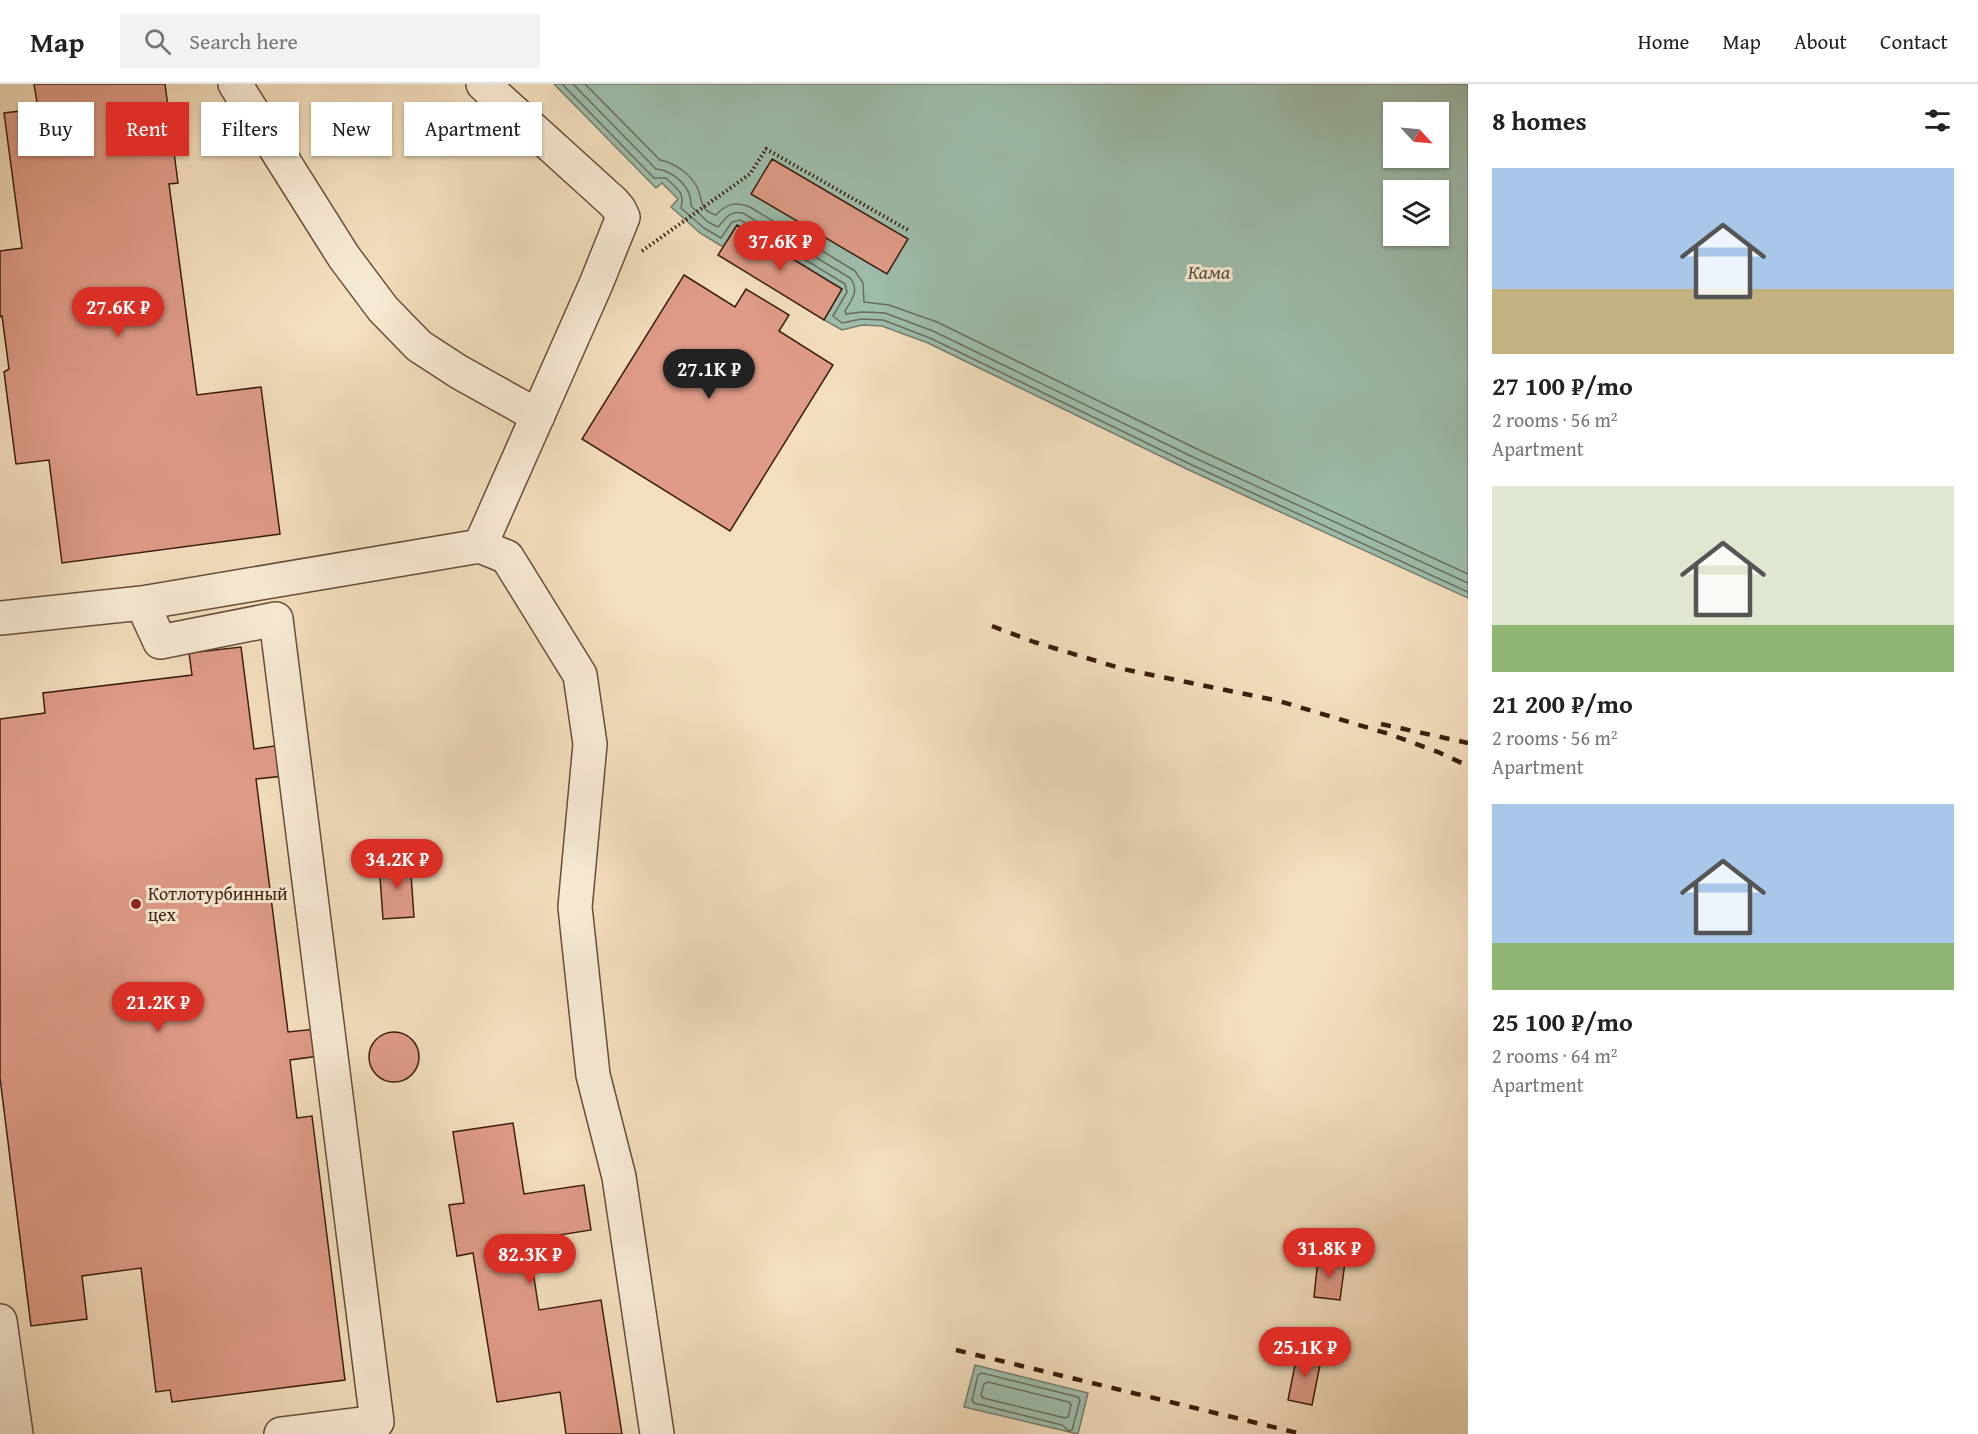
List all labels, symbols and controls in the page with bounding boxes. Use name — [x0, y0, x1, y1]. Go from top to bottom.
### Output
search box — [120, 14, 540, 68]
text: Map — [30, 21, 84, 62]
icon: search — [141, 25, 174, 58]
text: Search here — [189, 25, 298, 57]
text: Home — [1638, 26, 1689, 57]
text: Map — [1722, 26, 1761, 57]
text: About — [1794, 26, 1847, 57]
text: Contact — [1880, 26, 1948, 57]
text: 8 homes — [1492, 101, 1587, 140]
chip: Buy — [18, 102, 94, 156]
chip: Rent — [106, 102, 189, 156]
chip: Filters — [201, 102, 299, 156]
chip: New — [311, 102, 392, 156]
chip: Apartment — [404, 102, 542, 156]
north arrow — [1383, 102, 1449, 168]
map controls — [1383, 102, 1449, 246]
icon: filters — [1921, 104, 1954, 137]
button: layers — [1383, 180, 1449, 246]
icon: home — [1669, 207, 1777, 315]
pin: 37.6K ₽ — [725, 221, 835, 272]
text: 37.6K ₽ — [748, 226, 812, 255]
water label: Кама — [1188, 257, 1231, 286]
pin: 27.6K ₽ — [63, 287, 173, 338]
text: 27.6K ₽ — [86, 292, 150, 321]
pin: 27.1K ₽ — [654, 349, 764, 400]
text: 27.1K ₽ — [677, 354, 741, 383]
text: 27 100 ₽/mo — [1492, 366, 1633, 405]
text: 2 rooms · 56 m² — [1492, 405, 1618, 434]
text: Apartment — [1492, 434, 1584, 463]
icon: home — [1669, 525, 1777, 633]
text: 21 200 ₽/mo — [1492, 684, 1633, 723]
text: 2 rooms · 56 m² — [1492, 723, 1618, 752]
text: Apartment — [1492, 752, 1584, 781]
pin: 34.2K ₽ — [342, 839, 452, 890]
icon: home — [1669, 843, 1777, 951]
text: 34.2K ₽ — [365, 844, 429, 873]
place label: Котлотурбинный цех — [148, 880, 288, 928]
marker: Котлотурбинный цех — [129, 897, 143, 911]
pin: 21.2K ₽ — [103, 982, 213, 1033]
text: 21.2K ₽ — [126, 987, 190, 1016]
text: 25 100 ₽/mo — [1492, 1002, 1633, 1041]
text: 2 rooms · 64 m² — [1492, 1041, 1618, 1070]
text: Apartment — [1492, 1070, 1584, 1099]
pin: 31.8K ₽ — [1274, 1228, 1384, 1279]
text: 31.8K ₽ — [1297, 1233, 1361, 1262]
pin: 82.3K ₽ — [475, 1234, 585, 1285]
text: 82.3K ₽ — [498, 1239, 562, 1268]
pin: 25.1K ₽ — [1250, 1327, 1360, 1378]
text: 25.1K ₽ — [1273, 1332, 1337, 1361]

